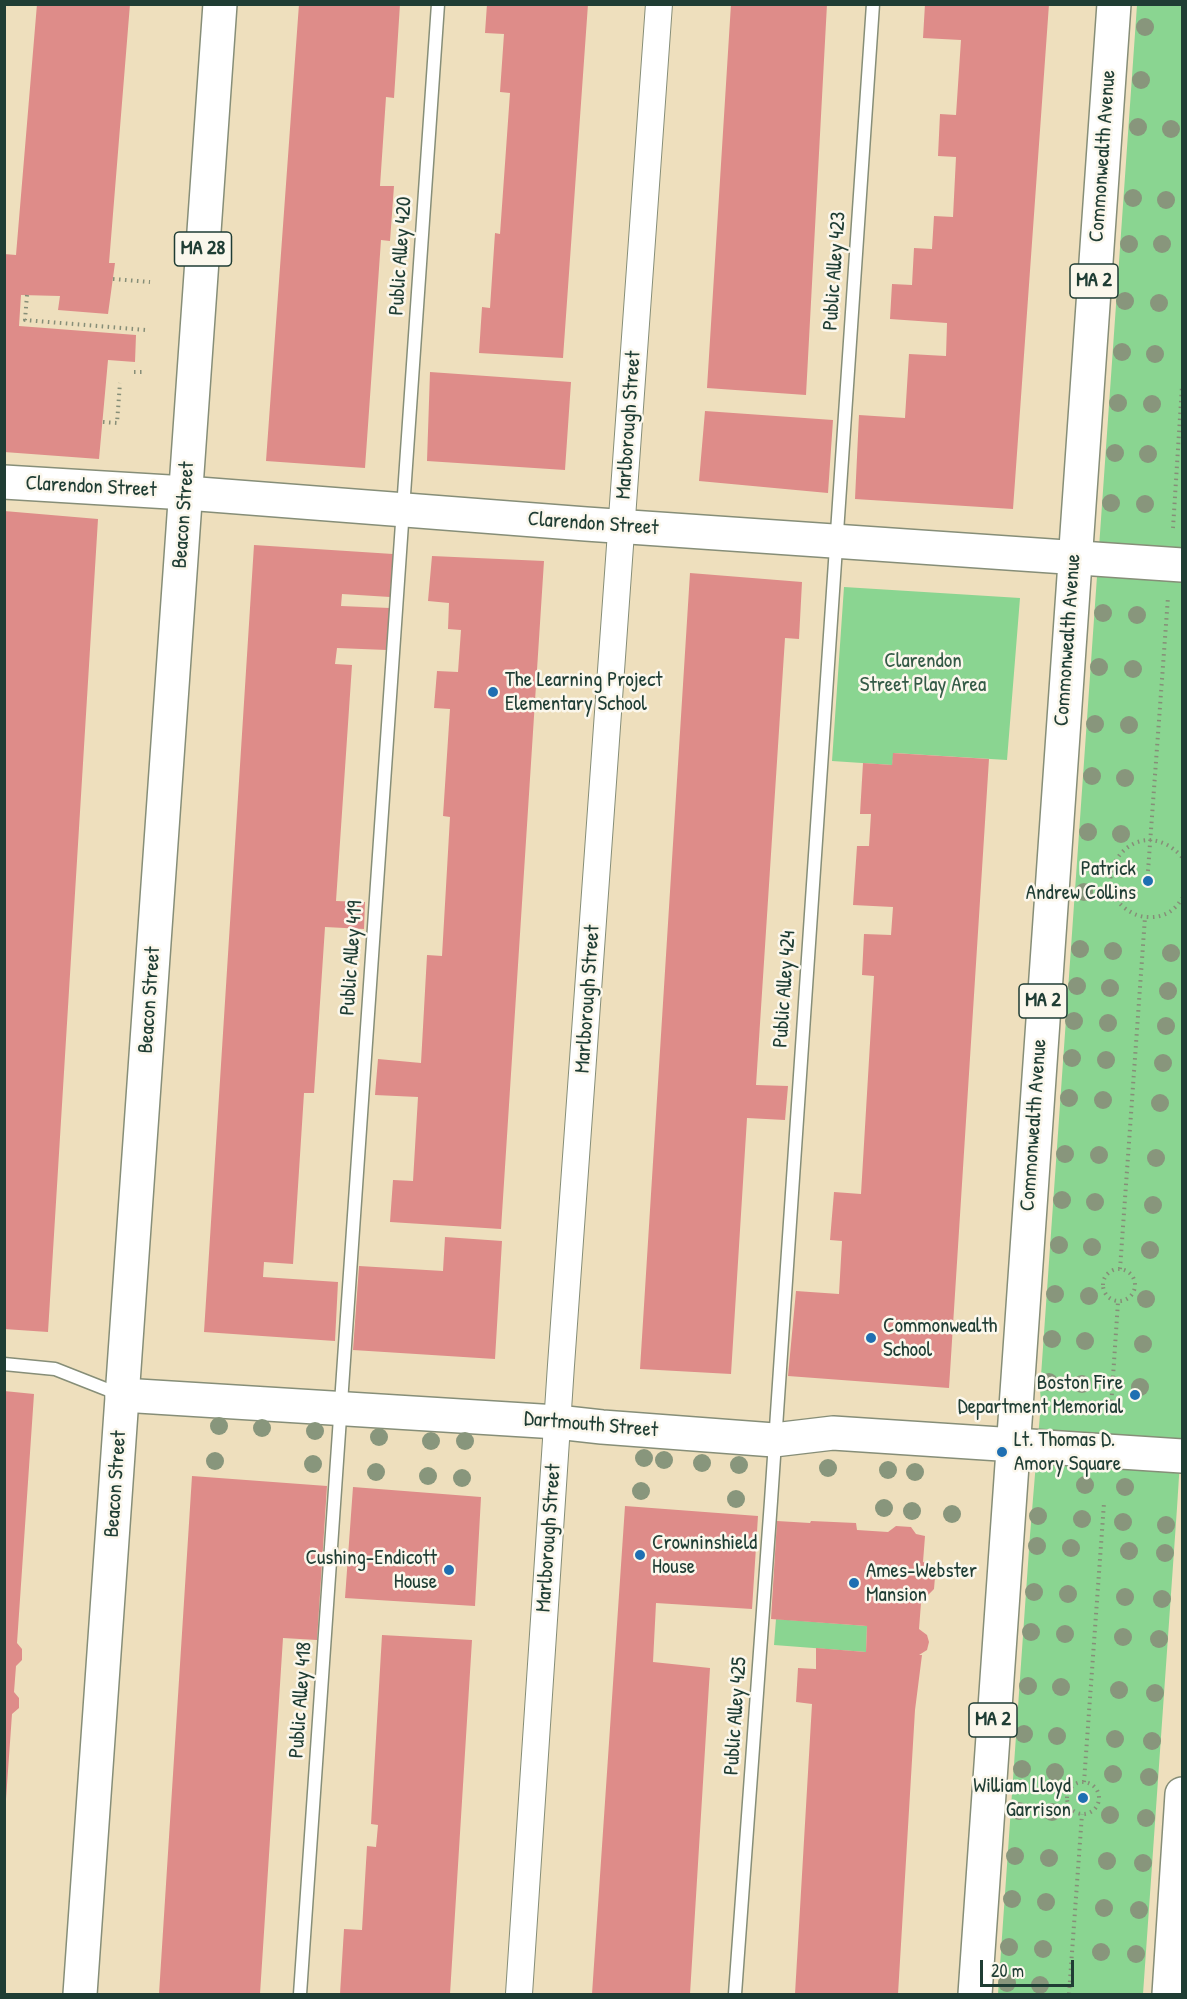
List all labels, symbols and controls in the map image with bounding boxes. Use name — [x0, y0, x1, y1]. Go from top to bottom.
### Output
street label: Commonwealth Avenue — [1084, 69, 1122, 243]
street label: Public Alley 420 — [384, 196, 418, 316]
street label: Public Alley 423 — [818, 211, 852, 331]
road number: MA 28 — [174, 232, 232, 266]
road number: MA 2 — [1070, 264, 1118, 298]
street label: Marlborough Street — [611, 350, 647, 500]
street label: Beacon Street — [168, 461, 200, 569]
street label: Clarendon Street — [25, 471, 157, 503]
street label: Clarendon Street — [527, 507, 659, 541]
street label: Commonwealth Avenue — [1049, 553, 1087, 727]
park label: Clarendon Street Play Area — [860, 648, 986, 698]
place label: The Learning Project Elementary School — [505, 667, 662, 717]
marker: The Learning Project Elementary School — [486, 685, 500, 699]
place label: Patrick Andrew Collins — [1026, 856, 1136, 906]
marker: Patrick Andrew Collins — [1141, 874, 1155, 888]
street label: Public Alley 419 — [335, 900, 369, 1016]
street label: Marlborough Street — [570, 924, 606, 1074]
street label: Public Alley 424 — [768, 930, 802, 1048]
street label: Beacon Street — [134, 946, 166, 1054]
road number: MA 2 — [1019, 984, 1067, 1018]
street label: Commonwealth Avenue — [1015, 1038, 1053, 1212]
place label: Commonwealth School — [883, 1313, 997, 1363]
marker: Commonwealth School — [864, 1331, 878, 1345]
place label: Boston Fire Department Memorial — [958, 1370, 1123, 1420]
marker: Boston Fire Department Memorial — [1128, 1388, 1142, 1402]
street label: Dartmouth Street — [523, 1407, 659, 1443]
place label: Lt. Thomas D. Amory Square — [1014, 1427, 1121, 1477]
street label: Beacon Street — [100, 1430, 132, 1538]
marker: Lt. Thomas D. Amory Square — [995, 1445, 1009, 1459]
street label: Marlborough Street — [531, 1463, 567, 1613]
place label: Crowninshield House — [652, 1530, 757, 1580]
place label: Cushing-Endicott House — [305, 1545, 437, 1595]
marker: Crowninshield House — [633, 1548, 647, 1562]
place label: Ames-Webster Mansion — [866, 1558, 977, 1608]
marker: Cushing-Endicott House — [442, 1563, 456, 1577]
marker: Ames-Webster Mansion — [847, 1576, 861, 1590]
street label: Public Alley 418 — [284, 1641, 318, 1759]
street label: Public Alley 425 — [719, 1656, 753, 1776]
road number: MA 2 — [969, 1703, 1017, 1737]
place label: William Lloyd Garrison — [973, 1773, 1071, 1823]
marker: William Lloyd Garrison — [1076, 1791, 1090, 1805]
scale bar — [983, 1948, 1078, 1986]
text: 20 m — [991, 1958, 1024, 1983]

